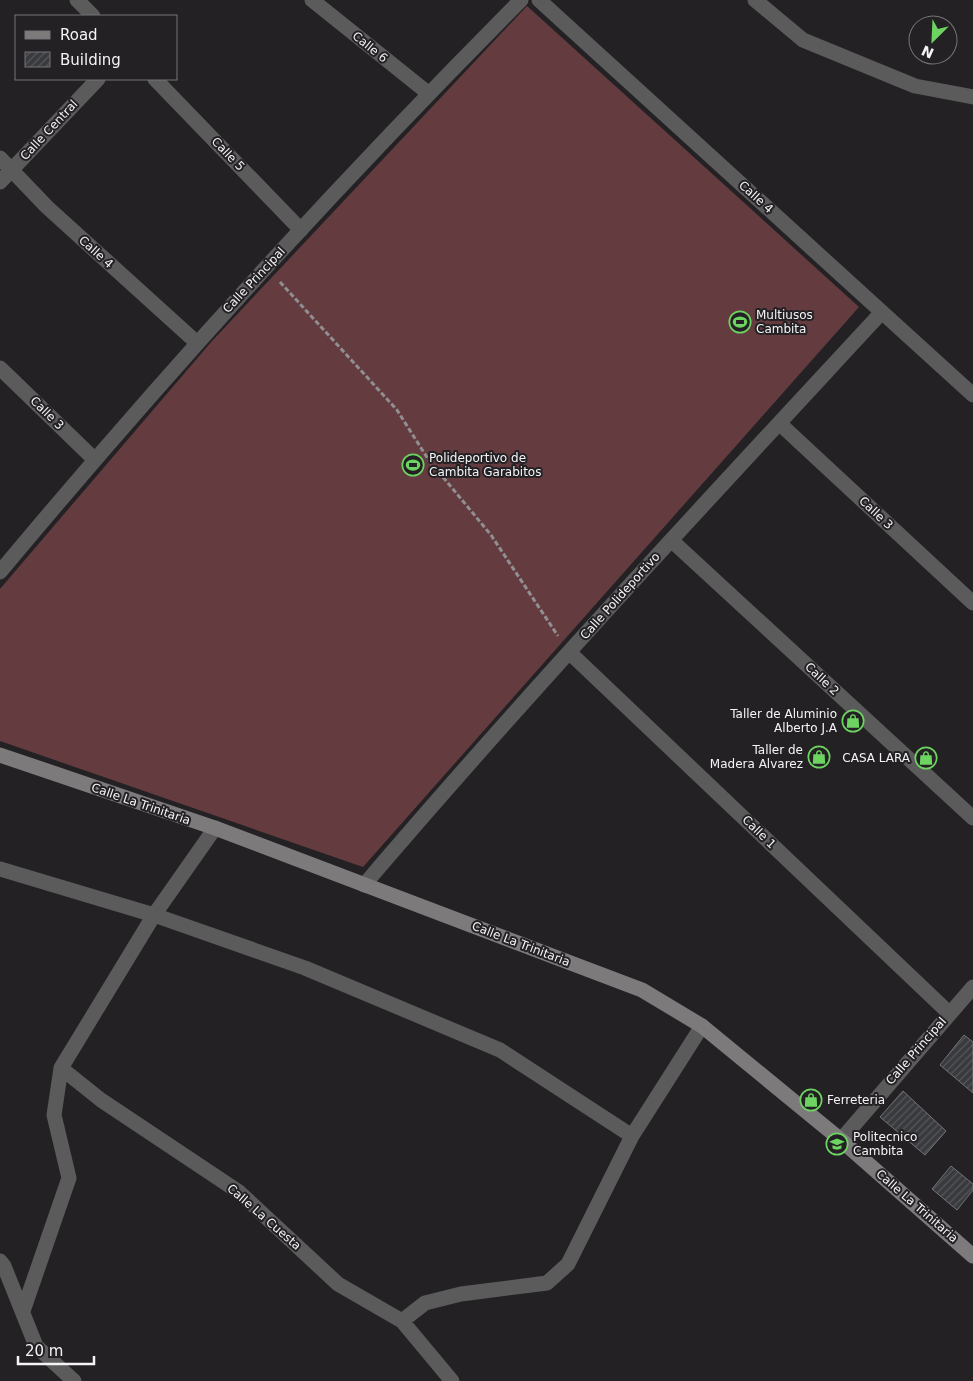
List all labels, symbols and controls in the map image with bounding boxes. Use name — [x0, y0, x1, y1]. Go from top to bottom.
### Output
legend — [15, 15, 178, 80]
north arrow — [908, 15, 958, 65]
text: Road — [60, 26, 98, 44]
street label: Calle 6 — [350, 29, 390, 65]
text: N — [919, 42, 936, 62]
text: Building — [60, 51, 121, 69]
street label: Calle Central — [18, 97, 80, 163]
street label: Calle 5 — [209, 134, 247, 174]
street label: Calle 4 — [736, 178, 776, 216]
street label: Calle 4 — [76, 233, 116, 271]
street label: Calle Principal — [220, 244, 288, 316]
place label: Multiusos Cambita — [756, 308, 813, 336]
sports icon: Multiusos Cambita — [728, 310, 752, 334]
street label: Calle 3 — [27, 394, 67, 432]
place label: Polideportivo de Cambita Garabitos — [429, 451, 541, 479]
sports icon: Polideportivo de Cambita Garabitos — [401, 453, 425, 477]
street label: Calle 3 — [856, 494, 896, 532]
street label: Calle Polideportivo — [577, 550, 663, 642]
street label: Calle 2 — [802, 660, 842, 698]
place label: Taller de Aluminio Alberto J.A — [729, 707, 838, 735]
shop icon: Taller de Aluminio Alberto J.A — [841, 709, 865, 733]
place label: Taller de Madera Alvarez — [710, 743, 803, 771]
shop icon: Taller de Madera Alvarez — [807, 745, 831, 769]
shop icon: CASA LARA — [914, 746, 938, 770]
place label: CASA LARA — [842, 751, 911, 765]
street label: Calle La Trinitaria — [90, 780, 192, 828]
street label: Calle 1 — [739, 813, 779, 851]
street label: Calle La Trinitaria — [470, 919, 572, 969]
street label: Calle Principal — [883, 1014, 949, 1088]
shop icon: Ferreteria — [799, 1088, 823, 1112]
place label: Ferreteria — [827, 1093, 885, 1107]
place label: Politecnico Cambita — [853, 1130, 917, 1158]
school or university icon: Politecnico Cambita — [825, 1132, 849, 1156]
street label: Calle La Trinitaria — [873, 1167, 961, 1245]
street label: Calle La Cuesta — [224, 1181, 304, 1253]
scale bar — [18, 1334, 94, 1366]
text: 20 m — [25, 1342, 63, 1360]

